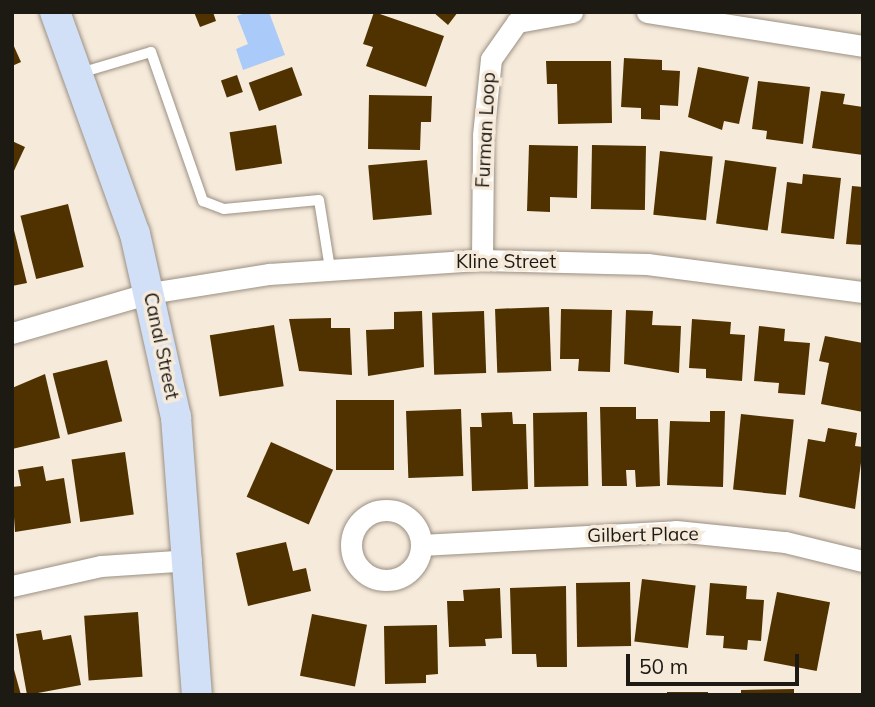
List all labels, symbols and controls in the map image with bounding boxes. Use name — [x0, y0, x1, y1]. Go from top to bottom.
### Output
street label: Furman Loop — [472, 72, 500, 188]
street label: Kline Street — [456, 251, 556, 273]
street label: Canal Street — [139, 290, 183, 402]
street label: Gilbert Place — [587, 523, 699, 547]
scale bar — [630, 640, 803, 684]
text: 50 m — [639, 653, 688, 679]

